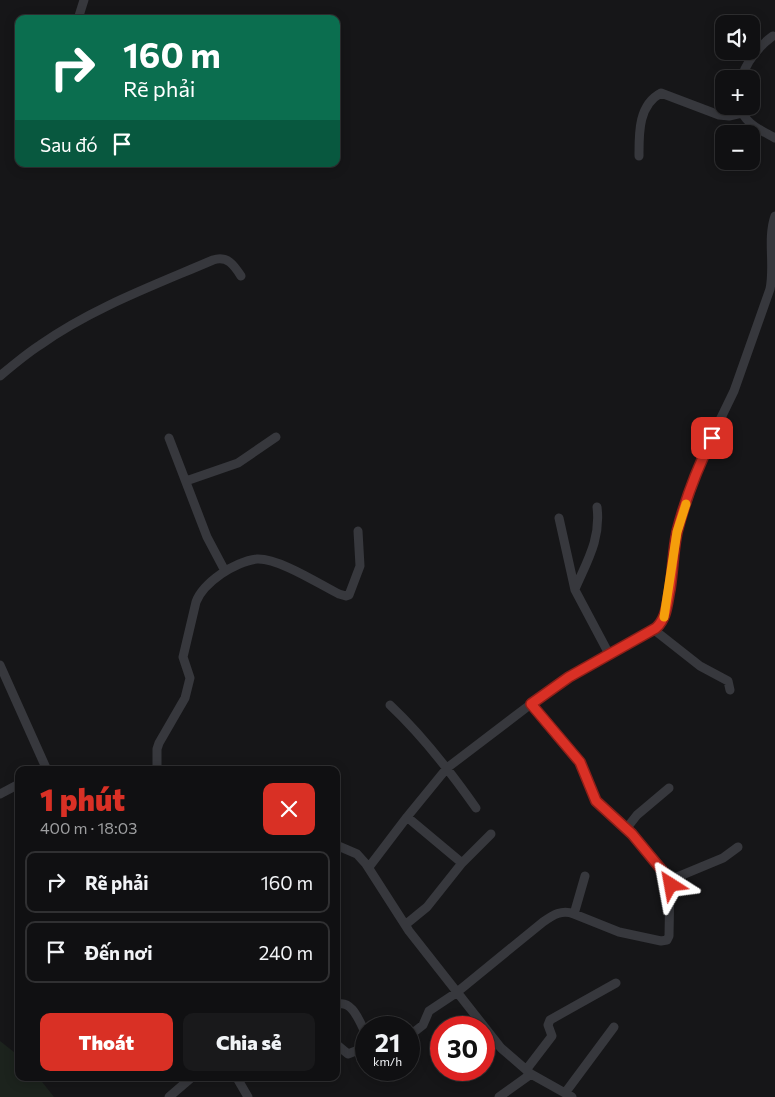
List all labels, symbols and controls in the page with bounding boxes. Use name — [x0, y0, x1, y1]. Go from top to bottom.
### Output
map controls — [715, 15, 760, 170]
button: sound — [715, 15, 760, 60]
text: 160 m — [123, 32, 221, 75]
icon: right — [40, 35, 105, 100]
button: + — [715, 70, 760, 115]
text: Rẽ phải — [123, 75, 196, 102]
button: − — [715, 125, 760, 170]
icon: arrive — [108, 130, 136, 158]
text: Sau đó — [40, 133, 98, 156]
pin — [691, 417, 733, 459]
icon: arrive — [698, 424, 726, 452]
text: 1 phút — [40, 780, 125, 817]
button: close — [263, 783, 315, 835]
text: 400 m · 18:03 — [40, 818, 137, 837]
position arrow — [644, 858, 696, 910]
icon: right — [42, 868, 70, 896]
text: Rẽ phải — [85, 871, 149, 894]
text: 160 m — [261, 871, 313, 894]
icon: arrive — [42, 938, 70, 966]
text: Đến nơi — [85, 941, 153, 964]
text: 240 m — [259, 941, 313, 964]
button: Thoát — [40, 1013, 173, 1071]
button: Chia sẻ — [183, 1013, 315, 1071]
speed limit sign: 30 — [430, 1016, 495, 1081]
text: 21 — [375, 1027, 400, 1057]
text: km/h — [373, 1054, 402, 1068]

